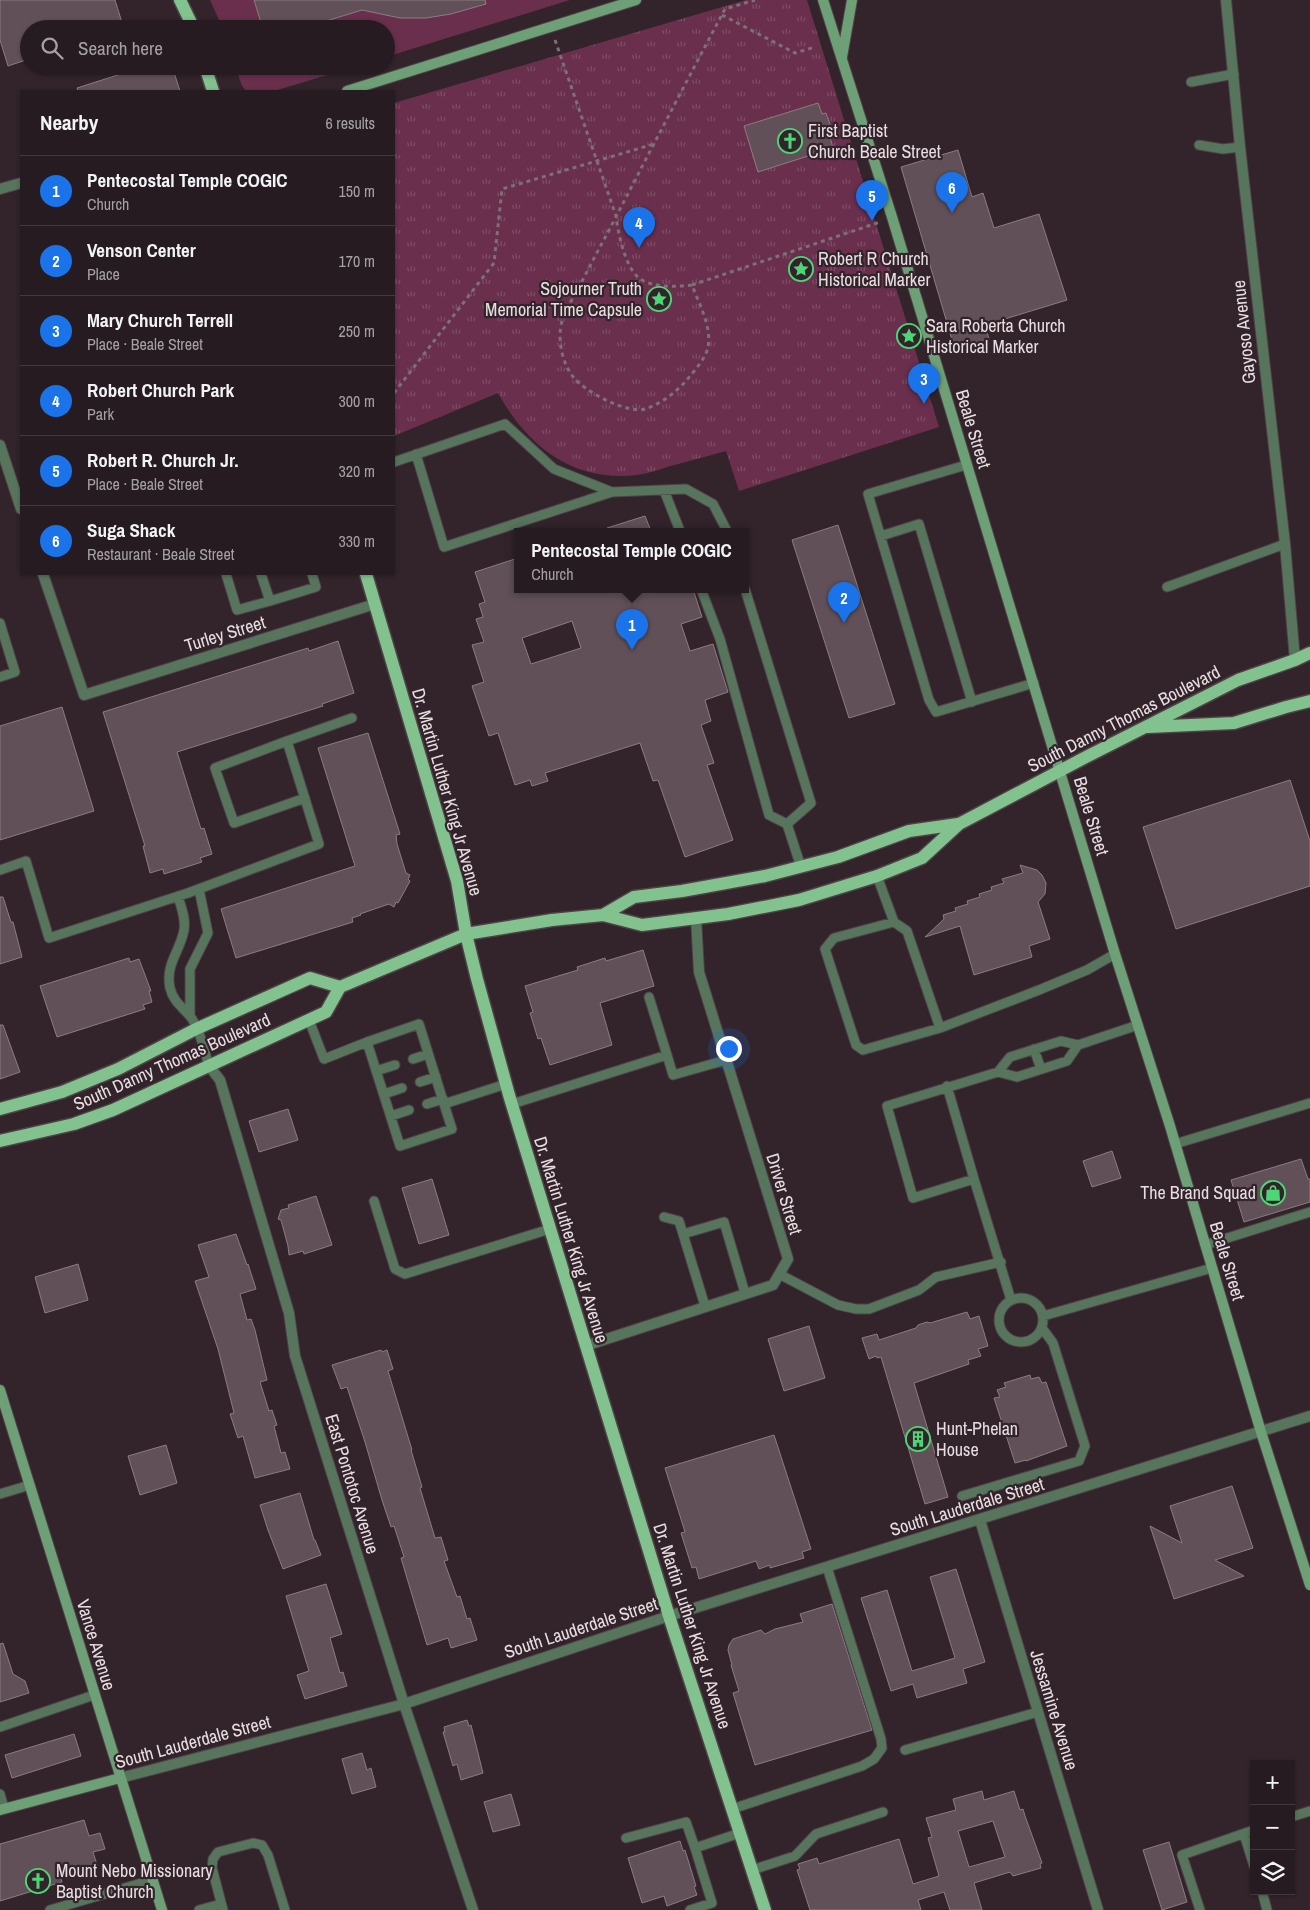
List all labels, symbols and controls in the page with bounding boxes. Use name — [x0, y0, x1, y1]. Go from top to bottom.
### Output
search box — [20, 20, 395, 75]
icon: search — [38, 34, 66, 62]
text: Search here — [78, 35, 163, 61]
text: Nearby — [40, 108, 98, 137]
text: 6 results — [325, 112, 375, 134]
place label: First Baptist Church Beale Street — [808, 118, 941, 164]
church icon: First Baptist Church Beale Street — [777, 128, 803, 154]
text: Pentecostal Temple COGIC — [87, 167, 288, 193]
pin: 6 — [936, 172, 968, 213]
text: 1 — [52, 180, 60, 202]
text: 150 m — [339, 180, 375, 202]
pin: 5 — [856, 180, 888, 221]
text: Church — [87, 193, 129, 215]
pin: 4 — [623, 207, 655, 248]
text: Venson Center — [87, 237, 196, 263]
place label: Robert R Church Historical Marker — [818, 246, 930, 292]
text: 2 — [52, 250, 60, 272]
text: 170 m — [339, 250, 375, 272]
place icon: Robert R Church Historical Marker — [788, 256, 814, 282]
text: Place — [87, 263, 120, 285]
place label: Sojourner Truth Memorial Time Capsule — [485, 276, 642, 322]
street label: Gayoso Avenue — [1226, 279, 1261, 385]
place icon: Sojourner Truth Memorial Time Capsule — [646, 286, 672, 312]
text: Mary Church Terrell — [87, 307, 233, 333]
place label: Sara Roberta Church Historical Marker — [926, 313, 1065, 359]
text: 3 — [52, 320, 60, 342]
text: 250 m — [339, 320, 375, 342]
place icon: Sara Roberta Church Historical Marker — [896, 323, 922, 349]
text: Place · Beale Street — [87, 333, 203, 355]
pin: 3 — [908, 363, 940, 404]
text: Robert Church Park — [87, 377, 234, 403]
street label: Beale Street — [950, 386, 997, 471]
text: 4 — [52, 390, 60, 412]
text: 300 m — [339, 390, 375, 412]
text: Park — [87, 403, 114, 425]
text: Robert R. Church Jr. — [87, 447, 239, 473]
text: 5 — [52, 460, 60, 482]
text: 320 m — [339, 460, 375, 482]
text: Place · Beale Street — [87, 473, 203, 495]
text: Suga Shack — [87, 517, 175, 543]
popup — [514, 528, 749, 593]
text: 6 — [52, 530, 60, 552]
text: 330 m — [339, 530, 375, 552]
text: Pentecostal Temple COGIC — [531, 537, 732, 563]
text: Restaurant · Beale Street — [87, 543, 234, 565]
text: Church — [531, 563, 573, 585]
pin: 2 — [828, 582, 860, 623]
street label: Turley Street — [181, 609, 268, 658]
pin: 1 — [616, 609, 648, 650]
street label: South Danny Thomas Boulevard — [1023, 659, 1224, 778]
street label: Dr. Martin Luther King Jr Avenue — [406, 685, 489, 899]
street label: Beale Street — [1068, 773, 1115, 858]
street label: South Danny Thomas Boulevard — [69, 1007, 274, 1116]
your location — [716, 1036, 742, 1062]
street label: Dr. Martin Luther King Jr Avenue — [528, 1134, 615, 1346]
street label: Driver Street — [760, 1150, 809, 1238]
place label: The Brand Squad — [1140, 1180, 1256, 1205]
shop icon: The Brand Squad — [1260, 1180, 1286, 1206]
street label: Beale Street — [1204, 1218, 1251, 1303]
street label: East Pontotoc Avenue — [319, 1411, 386, 1557]
place label: Hunt-Phelan House — [936, 1416, 1018, 1462]
building icon: Hunt-Phelan House — [905, 1426, 931, 1452]
street label: South Lauderdale Street — [887, 1471, 1047, 1542]
street label: Dr. Martin Luther King Jr Avenue — [647, 1520, 738, 1732]
street label: South Lauderdale Street — [501, 1591, 661, 1664]
street label: Vance Avenue — [71, 1596, 122, 1693]
street label: Jessamine Avenue — [1024, 1647, 1085, 1773]
street label: South Lauderdale Street — [112, 1709, 273, 1774]
map controls — [1250, 1760, 1295, 1895]
button: + — [1250, 1760, 1295, 1805]
button: − — [1250, 1805, 1295, 1850]
button: layers — [1250, 1850, 1295, 1895]
place label: Mount Nebo Missionary Baptist Church — [56, 1858, 213, 1904]
church icon: Mount Nebo Missionary Baptist Church — [25, 1868, 51, 1894]

